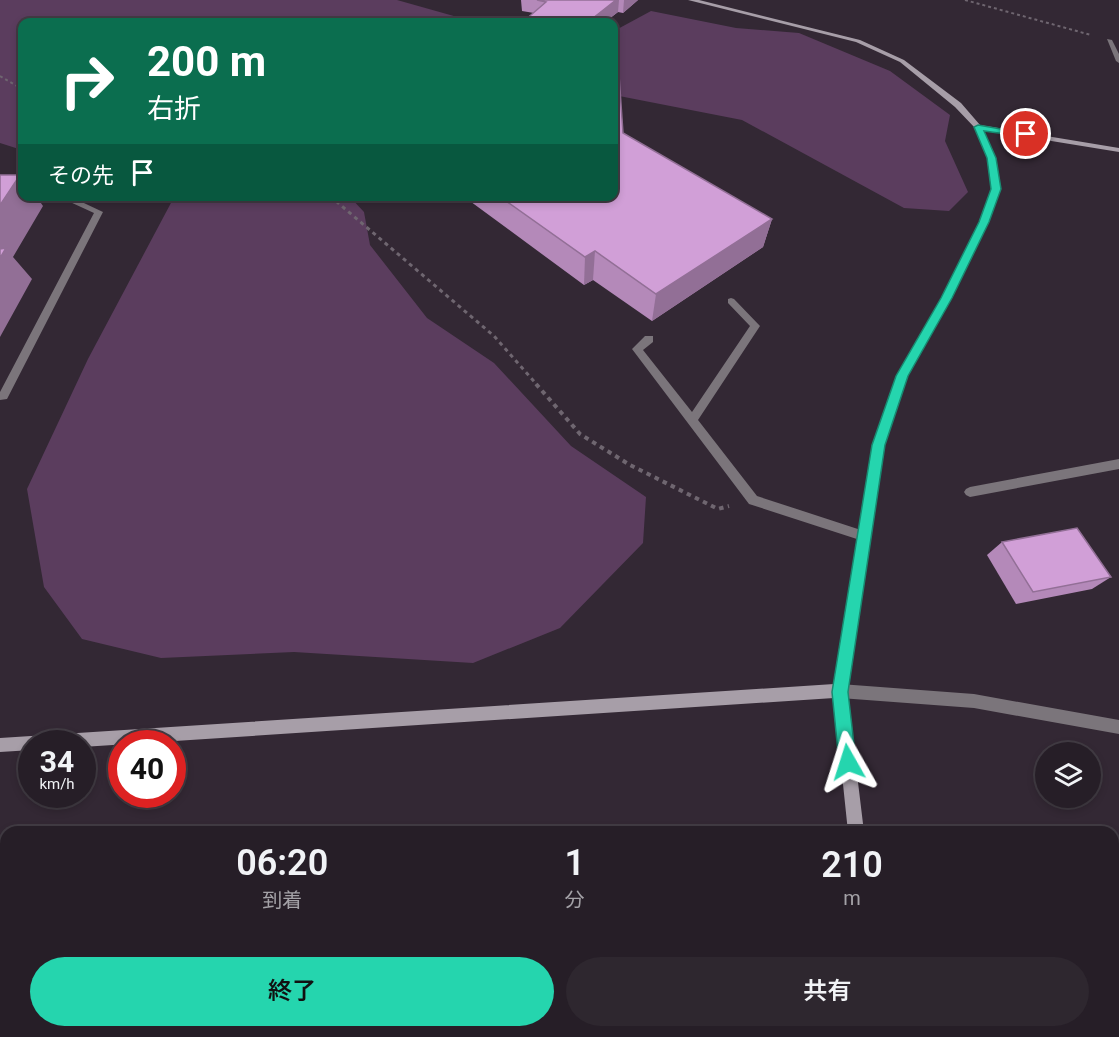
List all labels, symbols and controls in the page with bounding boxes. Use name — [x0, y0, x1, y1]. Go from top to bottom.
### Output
text: 200 m — [147, 37, 266, 86]
icon: right — [48, 42, 126, 120]
text: 右折 — [147, 93, 201, 125]
pin — [1000, 108, 1051, 159]
icon: arrive — [1009, 117, 1042, 150]
icon: arrive — [126, 156, 159, 189]
text: その先 — [48, 163, 114, 188]
speed limit sign: 40 — [108, 730, 186, 808]
position arrow — [816, 730, 880, 794]
map controls — [1035, 742, 1101, 808]
button: layers — [1035, 742, 1101, 808]
text: 34 — [40, 744, 74, 779]
text: km/h — [39, 775, 75, 793]
text: 06:20 — [236, 842, 328, 884]
text: 1 — [564, 842, 585, 884]
text: 210 — [821, 844, 883, 886]
text: m — [843, 886, 861, 910]
text: 到着 — [262, 888, 302, 912]
text: 分 — [565, 888, 585, 912]
button: 終了 — [30, 957, 554, 1026]
button: 共有 — [566, 957, 1089, 1026]

